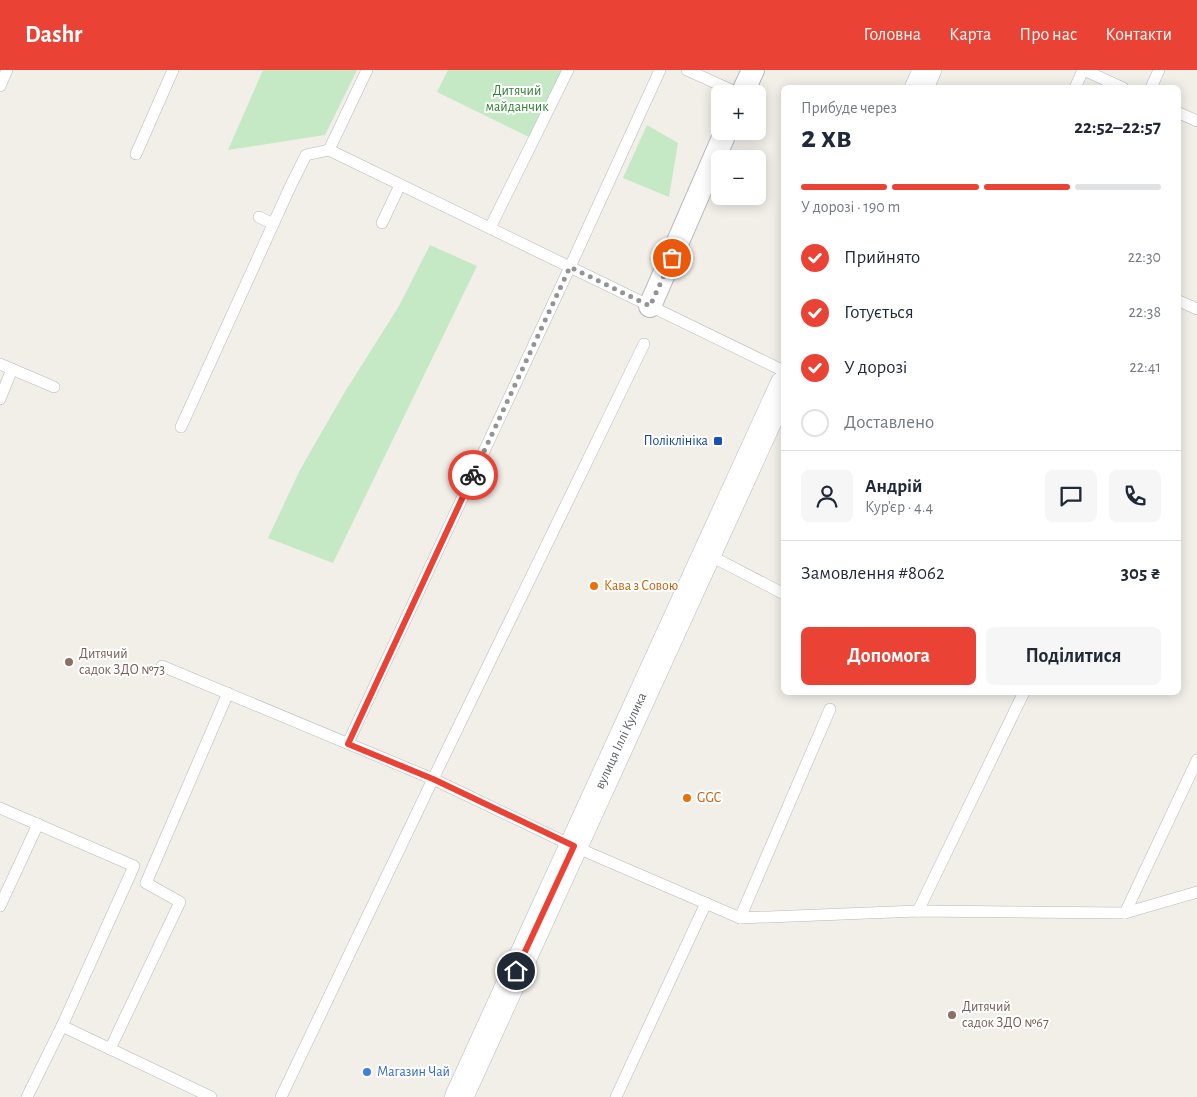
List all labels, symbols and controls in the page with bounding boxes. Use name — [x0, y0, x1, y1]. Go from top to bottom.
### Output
text: Dashr — [25, 23, 82, 47]
text: Головна — [864, 26, 921, 44]
text: Карта — [949, 26, 991, 44]
text: Про нас — [1019, 26, 1077, 44]
text: Контакти — [1105, 26, 1172, 44]
park label: Дитячий майданчик — [485, 84, 549, 114]
map controls — [711, 85, 766, 205]
button: + — [711, 85, 766, 140]
text: Прибуде через — [801, 100, 897, 116]
text: 22:52–22:57 — [1074, 118, 1161, 137]
text: 2 хв — [801, 121, 851, 153]
button: − — [711, 150, 766, 205]
text: У дорозі · 190 m — [801, 199, 900, 215]
pin — [651, 237, 693, 279]
icon: bag — [658, 244, 686, 272]
icon: check — [801, 244, 829, 272]
text: Прийнято — [844, 248, 920, 267]
text: 22:30 — [1128, 249, 1161, 265]
icon: check — [801, 299, 829, 327]
text: Готується — [844, 303, 914, 322]
text: 22:38 — [1129, 304, 1161, 320]
icon: check — [801, 354, 829, 382]
text: У дорозі — [844, 358, 907, 377]
text: 22:41 — [1130, 359, 1161, 375]
text: Доставлено — [844, 413, 934, 432]
place label: Поліклініка — [644, 434, 709, 448]
marker: Поліклініка — [712, 435, 724, 447]
courier — [448, 450, 498, 500]
icon: bike — [459, 461, 487, 489]
button: person — [801, 470, 853, 522]
button: chat — [1045, 470, 1097, 522]
button: phone — [1109, 470, 1161, 522]
text: Андрій — [865, 477, 922, 496]
text: Кур’єр · 4.4 — [865, 499, 933, 515]
text: Замовлення #8062 — [801, 564, 945, 583]
text: 305 ₴ — [1121, 564, 1161, 583]
place label: Кава з Совою — [604, 579, 678, 593]
marker: Кава з Совою — [588, 580, 600, 592]
button: Допомога — [801, 627, 976, 685]
button: Поділитися — [986, 627, 1161, 685]
place label: Дитячий садок ЗДО №73 — [79, 647, 165, 677]
marker: Дитячий садок ЗДО №73 — [63, 656, 75, 668]
street label: вулиця Іллі Кулика — [593, 690, 650, 791]
place label: GGC — [697, 791, 721, 805]
marker: GGC — [681, 792, 693, 804]
pin — [495, 950, 537, 992]
icon: home — [502, 957, 530, 985]
place label: Дитячий садок ЗДО №67 — [962, 1000, 1049, 1030]
marker: Дитячий садок ЗДО №67 — [946, 1009, 958, 1021]
place label: Магазин Чай — [377, 1065, 450, 1079]
marker: Магазин Чай — [361, 1066, 373, 1078]

